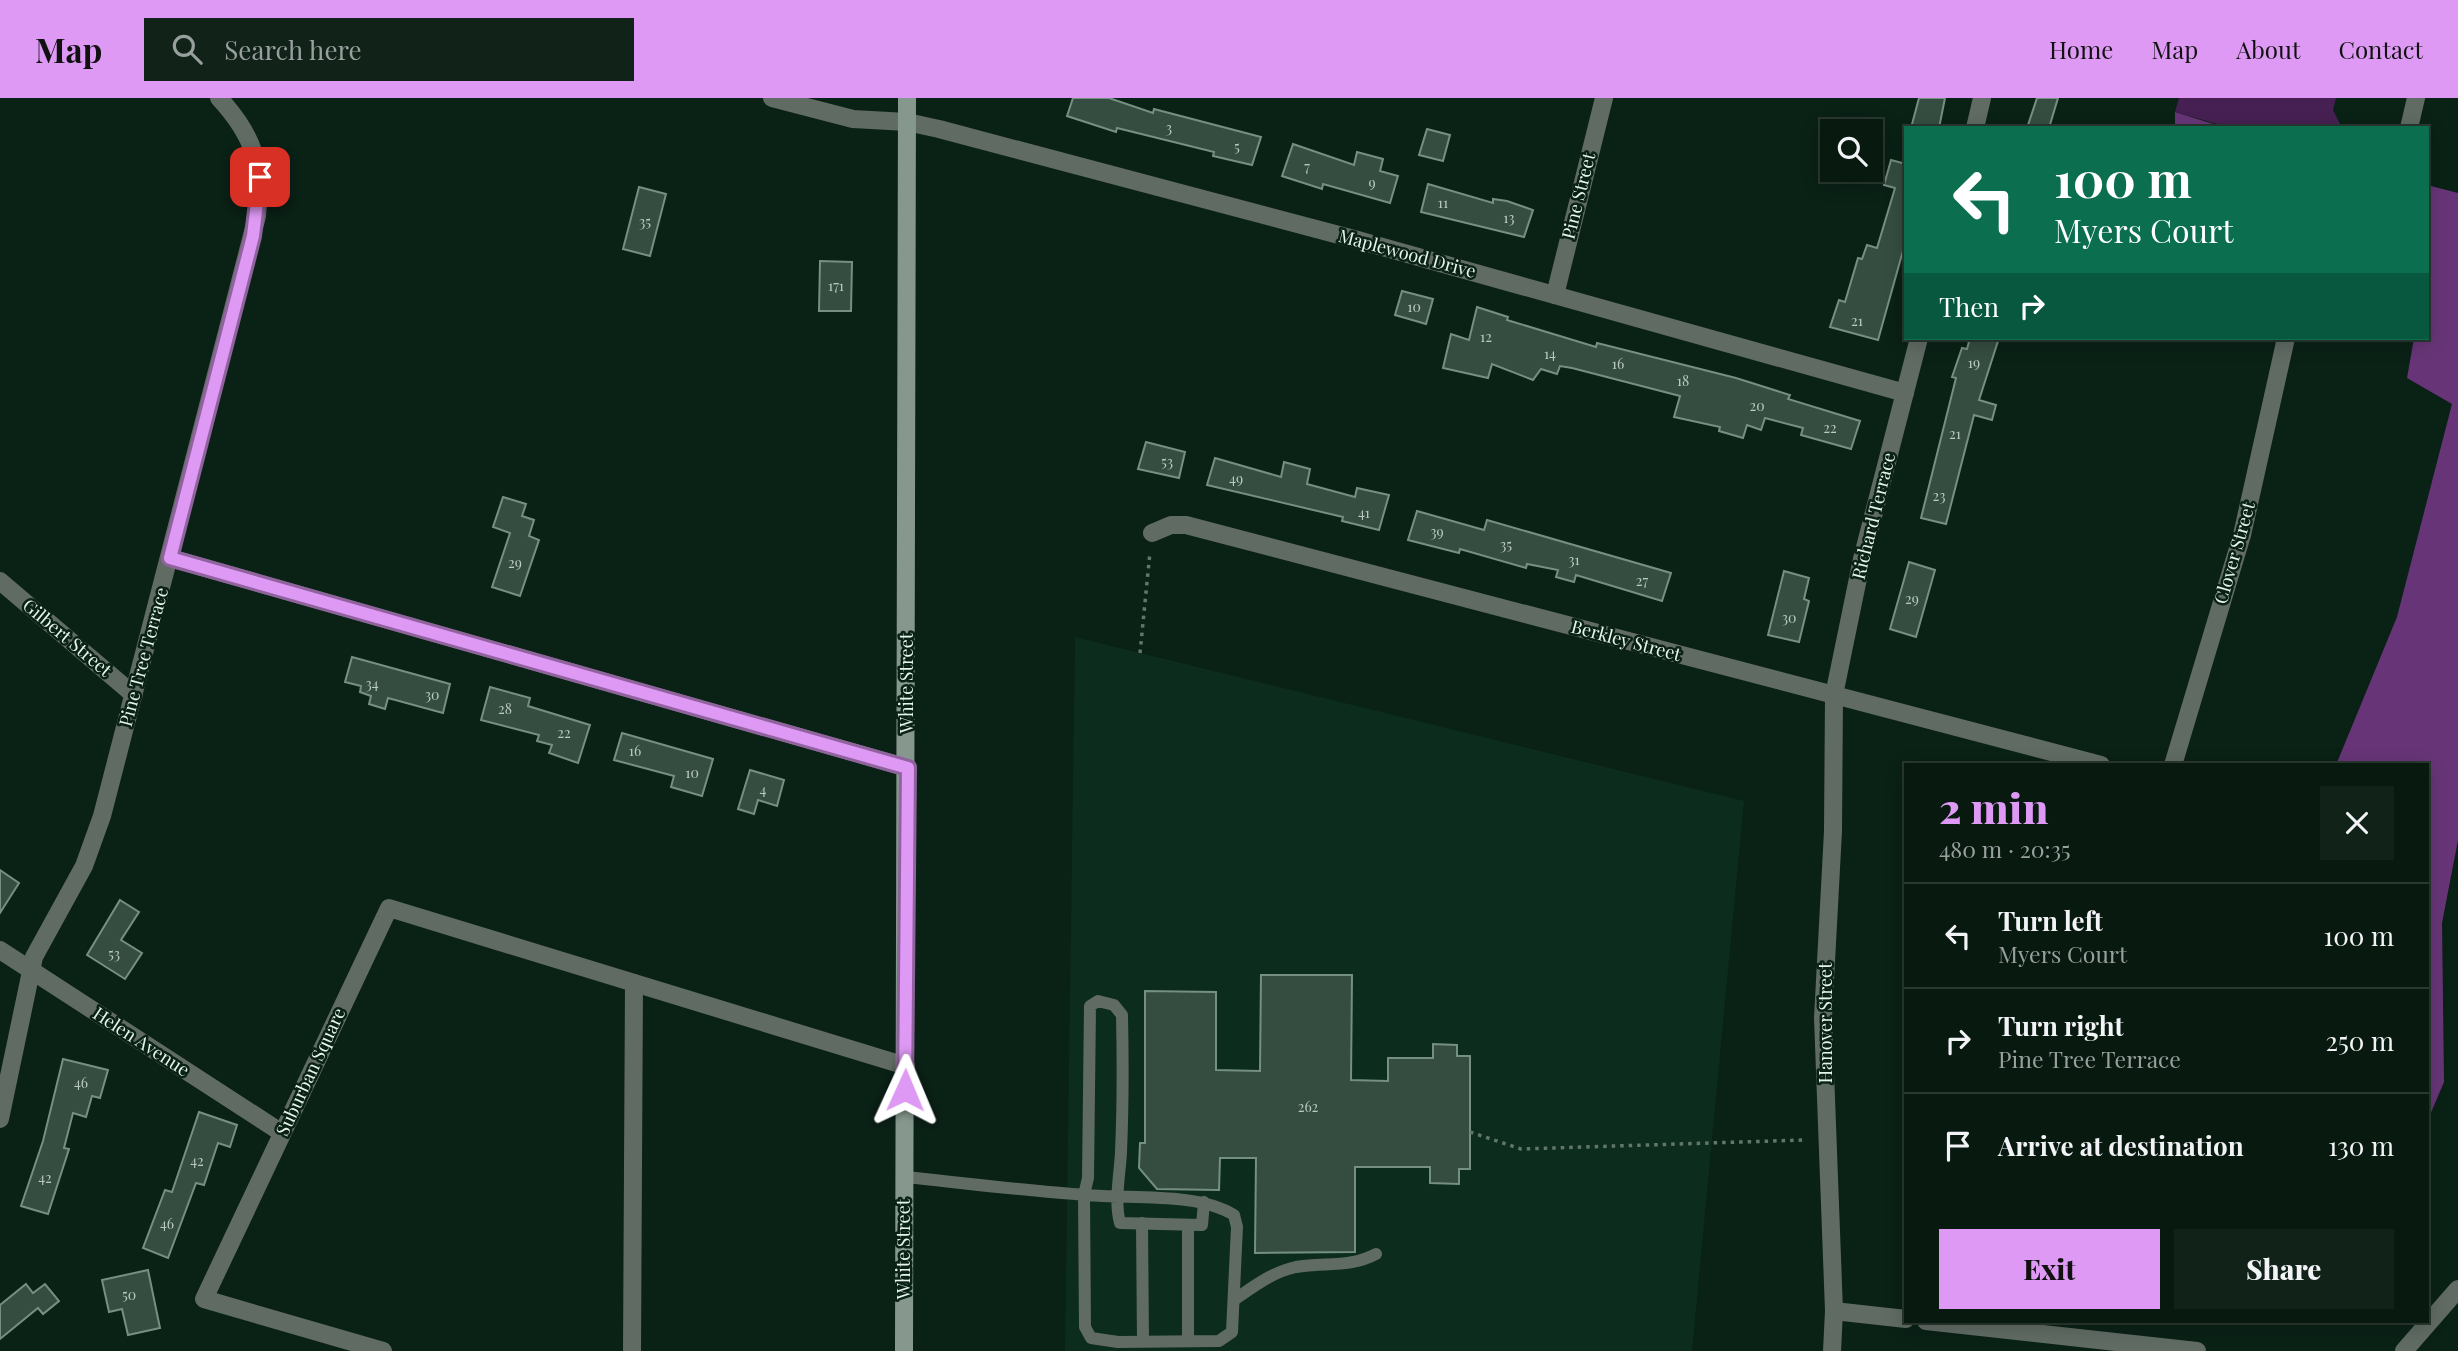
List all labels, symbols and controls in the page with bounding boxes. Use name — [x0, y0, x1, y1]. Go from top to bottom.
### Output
search box — [144, 18, 634, 81]
text: Map — [35, 27, 102, 71]
icon: search — [168, 30, 206, 68]
text: Search here — [224, 32, 362, 67]
text: Home — [2049, 33, 2113, 65]
text: Map — [2151, 33, 2198, 65]
text: About — [2236, 33, 2300, 65]
text: Contact — [2338, 33, 2423, 65]
house number: 3 — [1166, 118, 1172, 137]
map controls — [1820, 119, 1883, 182]
button: search — [1820, 119, 1883, 182]
house number: 5 — [1234, 137, 1240, 156]
text: 100 m — [2054, 145, 2192, 210]
pin — [230, 147, 290, 207]
street label: Pine Street — [1556, 149, 1601, 242]
icon: left — [1939, 154, 2030, 245]
house number: 7 — [1304, 157, 1310, 176]
icon: arrive — [241, 158, 279, 196]
house number: 9 — [1368, 173, 1376, 192]
house number: 11 — [1438, 193, 1448, 212]
house number: 13 — [1503, 208, 1515, 227]
text: Myers Court — [2054, 208, 2234, 251]
house number: 35 — [639, 212, 651, 231]
street label: Maplewood Drive — [1336, 223, 1479, 283]
house number: 171 — [828, 276, 844, 295]
icon: right — [2013, 287, 2051, 325]
text: Then — [1939, 289, 1999, 324]
house number: 10 — [1407, 297, 1421, 316]
house number: 21 — [1851, 311, 1863, 330]
house number: 12 — [1480, 327, 1492, 346]
house number: 14 — [1544, 344, 1556, 363]
house number: 19 — [1968, 353, 1980, 372]
house number: 16 — [1612, 354, 1624, 373]
house number: 18 — [1677, 371, 1689, 390]
house number: 20 — [1749, 396, 1765, 415]
house number: 22 — [1823, 418, 1837, 437]
house number: 21 — [1949, 424, 1961, 443]
street label: Richard Terrace — [1846, 450, 1900, 582]
house number: 53 — [1161, 452, 1173, 471]
house number: 49 — [1229, 469, 1243, 488]
house number: 23 — [1932, 486, 1946, 505]
street label: Clover Street — [2208, 498, 2260, 607]
house number: 41 — [1358, 503, 1370, 522]
house number: 39 — [1430, 522, 1444, 541]
house number: 35 — [1500, 535, 1512, 554]
house number: 31 — [1568, 550, 1580, 569]
house number: 29 — [508, 553, 522, 572]
house number: 27 — [1636, 571, 1649, 590]
street label: Pine Tree Terrace — [113, 584, 173, 729]
house number: 29 — [1905, 589, 1919, 608]
street label: Gilbert Street — [18, 593, 118, 682]
house number: 30 — [1782, 608, 1796, 627]
street label: Berkley Street — [1569, 614, 1684, 666]
street label: White Street — [894, 632, 918, 734]
house number: 34 — [365, 674, 379, 693]
house number: 30 — [425, 685, 439, 704]
house number: 28 — [498, 699, 512, 718]
house number: 22 — [557, 723, 571, 742]
house number: 16 — [629, 741, 641, 760]
house number: 10 — [685, 763, 699, 782]
text: 2 min — [1939, 779, 2048, 835]
house number: 4 — [760, 780, 767, 799]
button: close — [2320, 786, 2394, 860]
text: 480 m · 20:35 — [1939, 833, 2071, 864]
text: Turn left — [1998, 903, 2103, 938]
icon: left — [1939, 917, 1977, 955]
text: 100 m — [2324, 918, 2394, 953]
text: Myers Court — [1998, 938, 2127, 969]
house number: 53 — [108, 944, 120, 963]
street label: Hanover Street — [1813, 962, 1837, 1084]
street label: Helen Avenue — [89, 1001, 194, 1081]
street label: Suburban Square — [270, 1004, 350, 1140]
text: Turn right — [1998, 1008, 2124, 1043]
icon: right — [1939, 1022, 1977, 1060]
text: 250 m — [2326, 1023, 2394, 1058]
text: Pine Tree Terrace — [1998, 1043, 2181, 1074]
position arrow — [868, 1053, 942, 1127]
house number: 46 — [74, 1073, 88, 1092]
house number: 262 — [1298, 1097, 1319, 1116]
icon: arrive — [1939, 1127, 1977, 1165]
text: Arrive at destination — [1998, 1128, 2244, 1163]
text: 130 m — [2328, 1128, 2394, 1163]
house number: 42 — [190, 1151, 204, 1170]
house number: 42 — [38, 1168, 52, 1187]
street label: White Street — [891, 1198, 915, 1300]
house number: 46 — [160, 1214, 174, 1233]
button: Exit — [1939, 1229, 2160, 1309]
button: Share — [2174, 1229, 2394, 1309]
house number: 50 — [122, 1285, 136, 1304]

